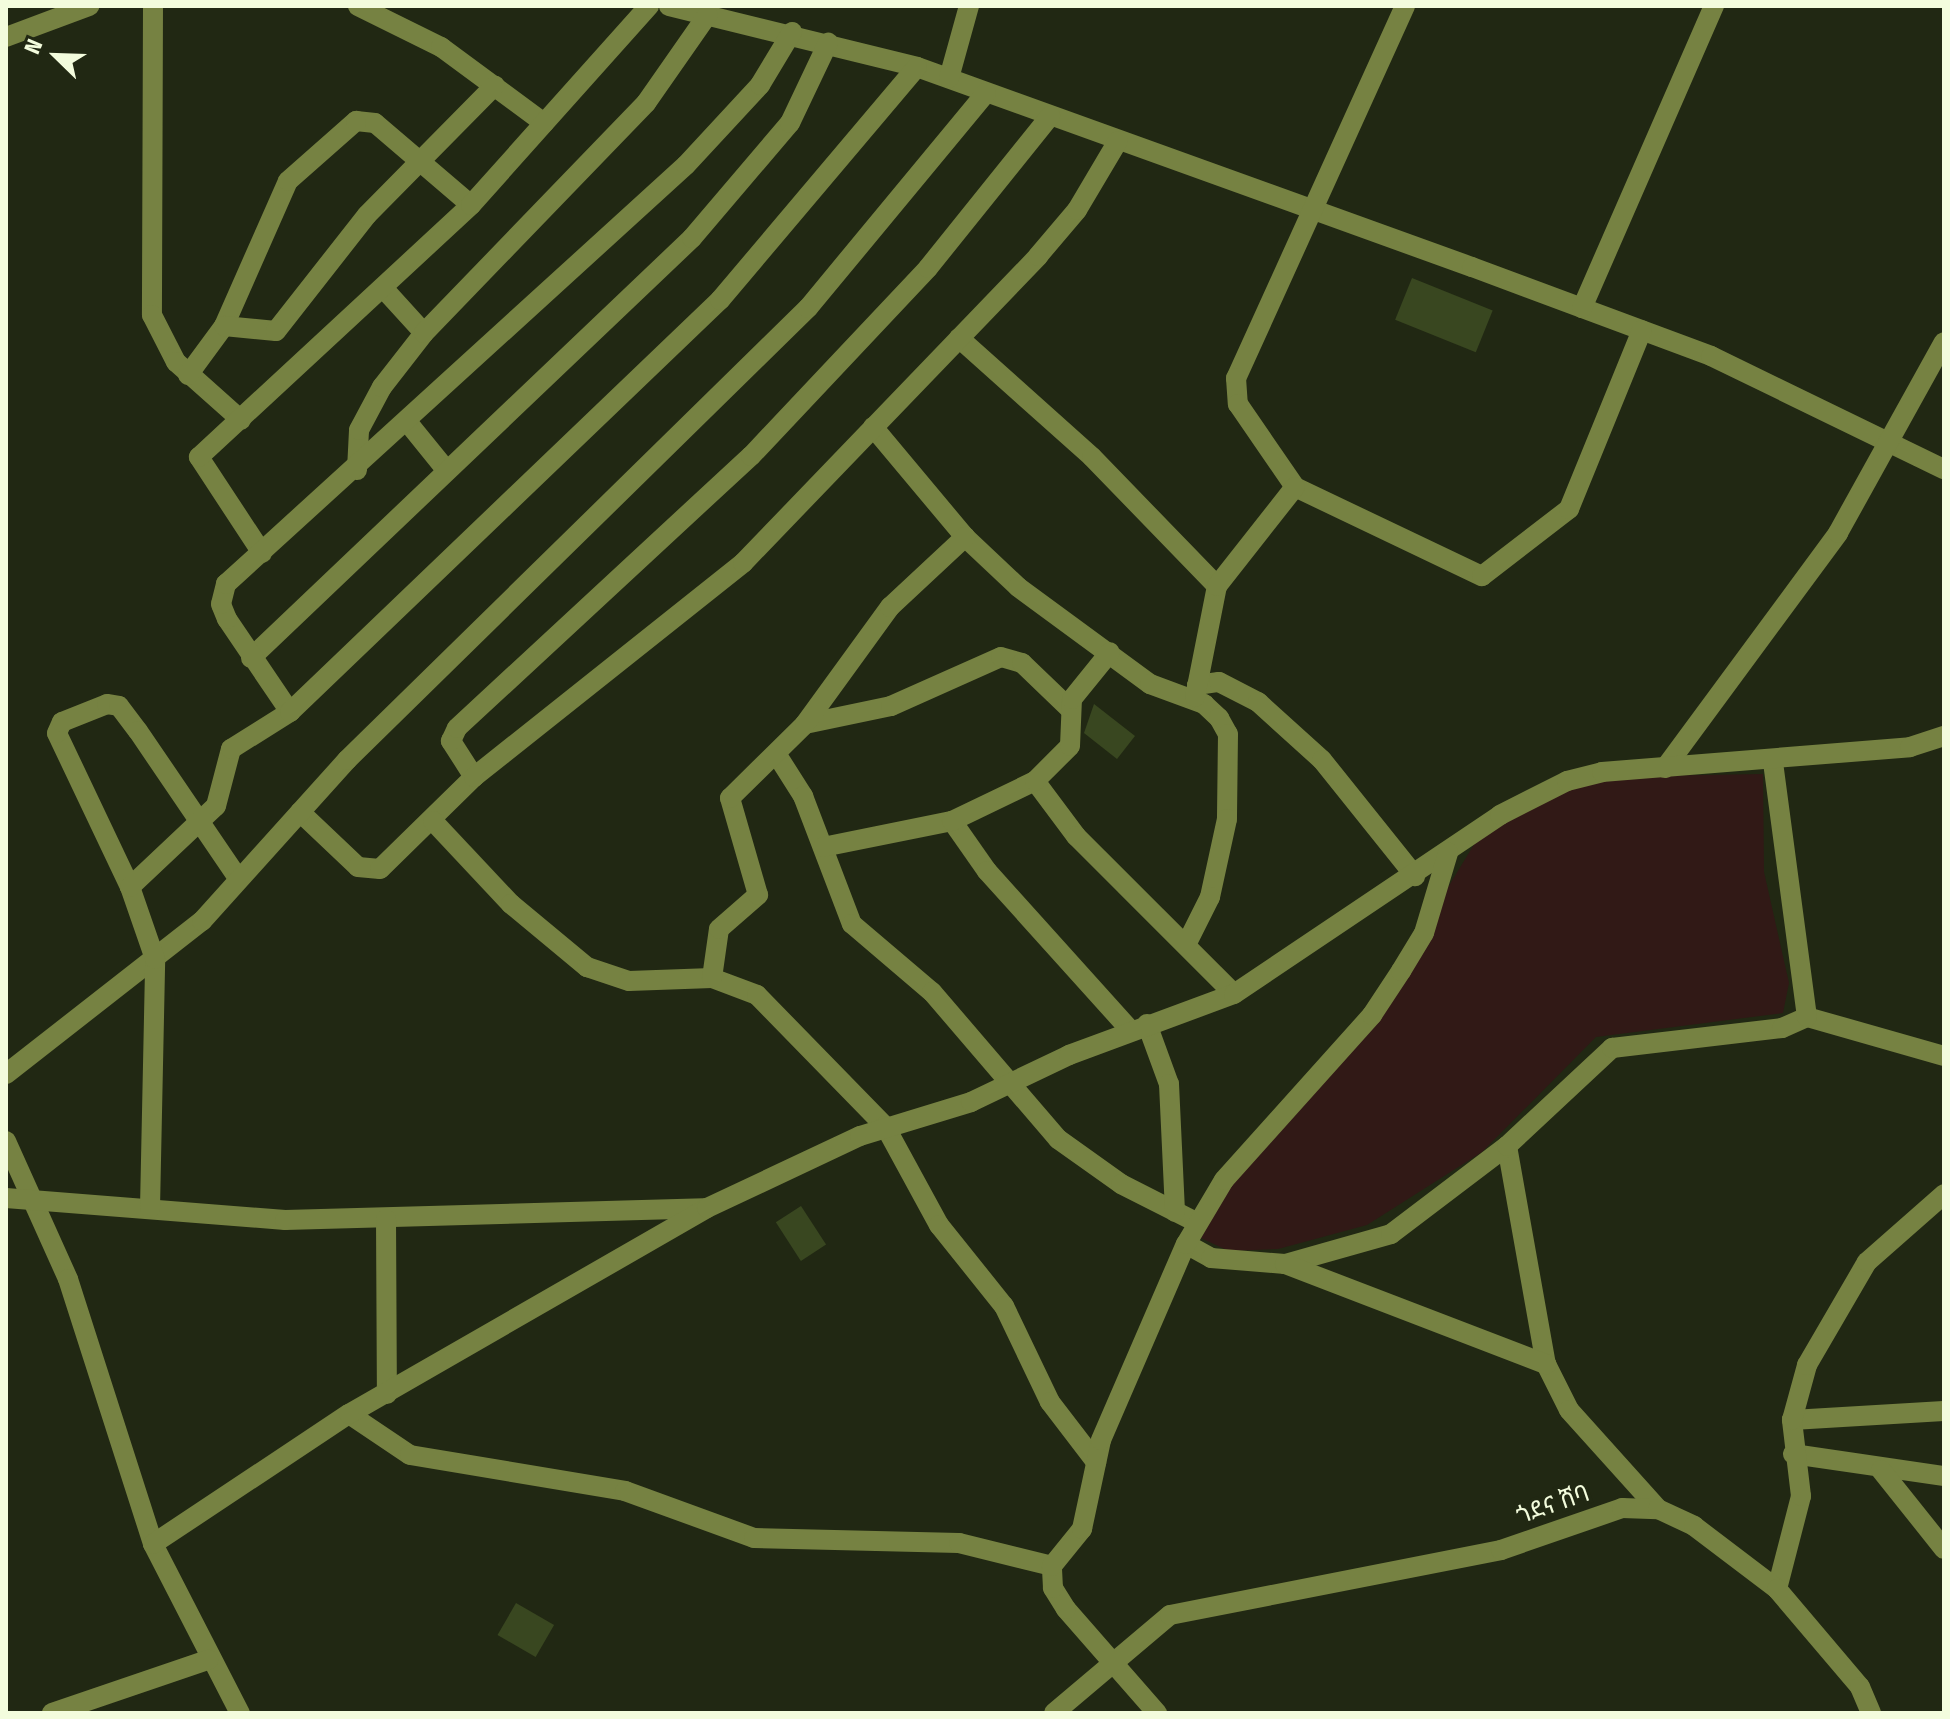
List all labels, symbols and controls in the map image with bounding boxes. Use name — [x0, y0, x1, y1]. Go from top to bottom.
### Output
north arrow — [16, 16, 96, 96]
text: N — [18, 35, 48, 58]
street label: ጎደና ሸባ — [1513, 1479, 1593, 1531]

